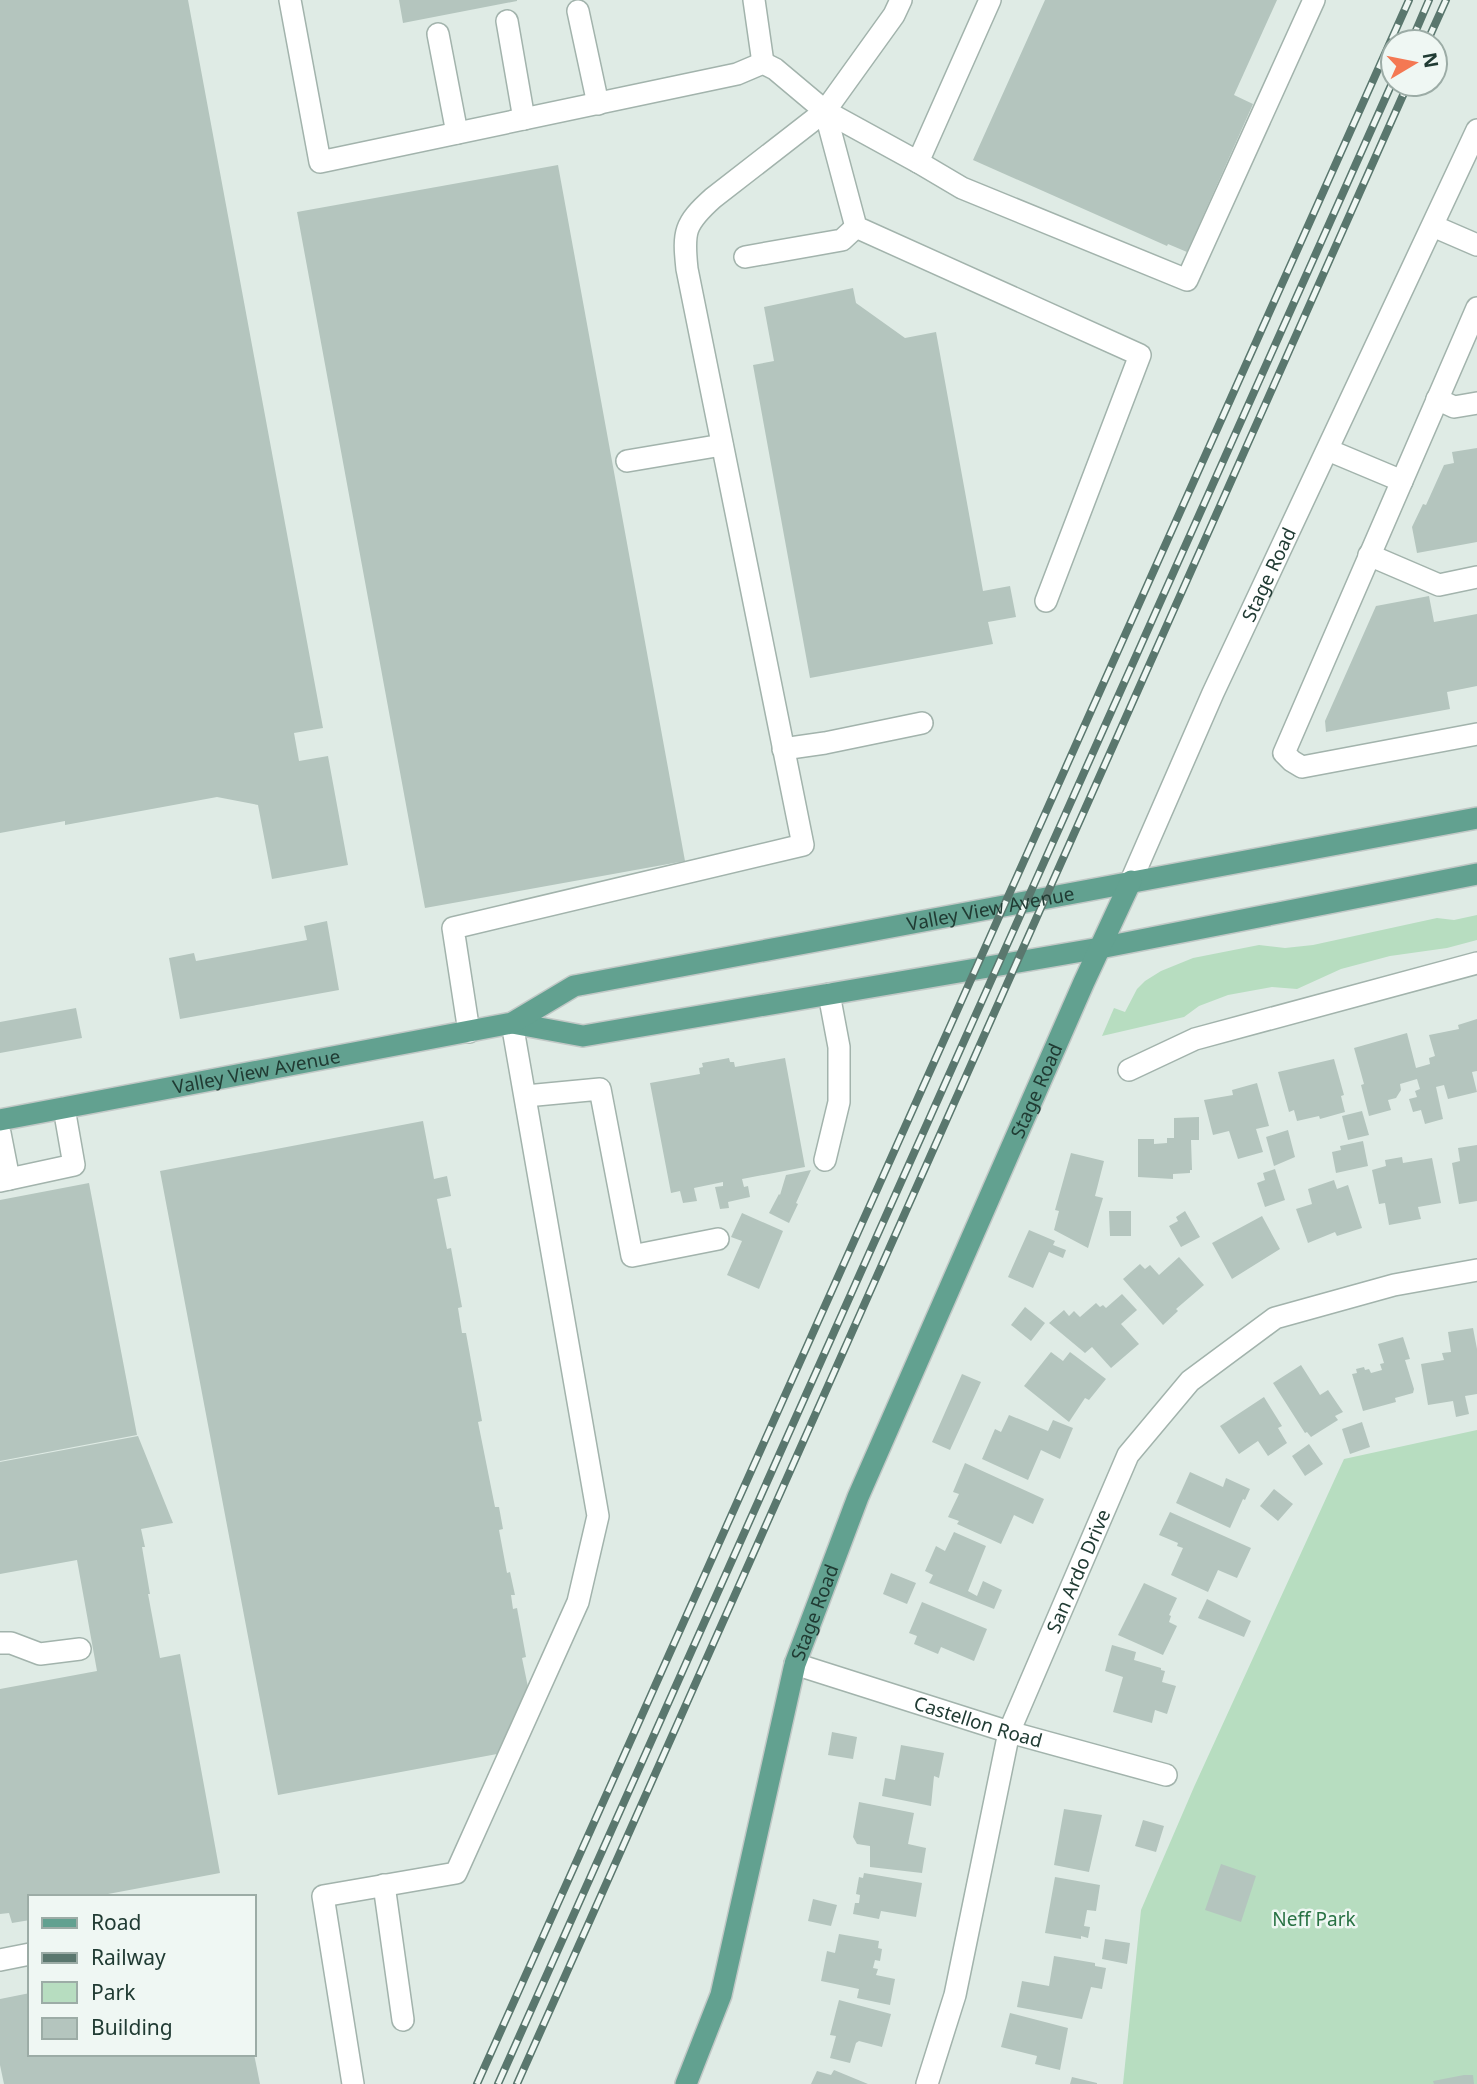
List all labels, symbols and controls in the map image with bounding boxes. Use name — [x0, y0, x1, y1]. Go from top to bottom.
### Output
north arrow — [1379, 28, 1449, 98]
text: N — [1417, 50, 1445, 70]
street label: Stage Road — [1235, 523, 1302, 626]
street label: Valley View Avenue — [905, 880, 1076, 937]
street label: Stage Road — [1004, 1039, 1069, 1142]
street label: Valley View Avenue — [171, 1043, 342, 1100]
street label: San Ardo Drive — [1040, 1505, 1116, 1637]
street label: Stage Road — [784, 1561, 844, 1664]
street label: Castellon Road — [911, 1690, 1045, 1754]
legend — [28, 1895, 256, 2056]
park label: Neff Park — [1272, 1906, 1356, 1932]
text: Road — [91, 1908, 141, 1936]
text: Railway — [91, 1943, 166, 1971]
text: Park — [91, 1978, 136, 2006]
text: Building — [91, 2013, 173, 2041]

